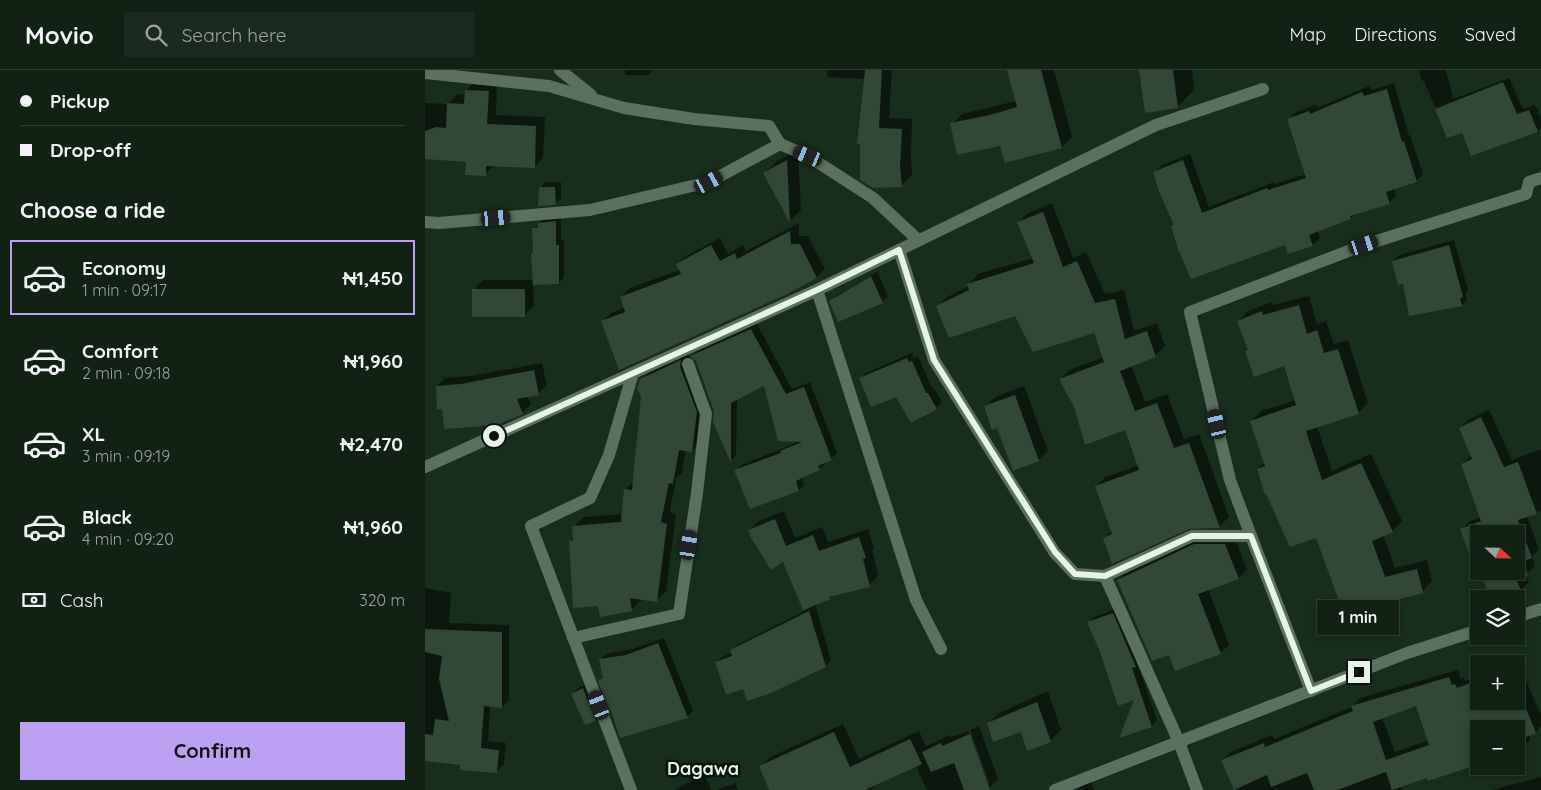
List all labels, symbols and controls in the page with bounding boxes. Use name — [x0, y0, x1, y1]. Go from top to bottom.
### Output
search box — [124, 12, 474, 57]
text: Movio — [25, 20, 94, 50]
icon: search — [142, 21, 170, 49]
text: Search here — [182, 23, 287, 47]
text: Map — [1289, 23, 1326, 46]
text: Directions — [1354, 23, 1437, 46]
text: Saved — [1465, 23, 1516, 46]
text: Pickup — [50, 89, 110, 113]
text: Drop-off — [50, 138, 131, 162]
car — [791, 143, 824, 169]
car — [692, 168, 725, 196]
text: Choose a ride — [20, 196, 165, 224]
car — [480, 209, 511, 227]
car — [1347, 233, 1380, 257]
icon: car — [22, 255, 67, 300]
text: Economy — [82, 256, 166, 280]
text: ₦1,450 — [343, 266, 403, 290]
text: 1 min · 09:17 — [82, 280, 167, 300]
icon: car — [22, 338, 67, 383]
text: Comfort — [82, 339, 159, 363]
text: ₦1,960 — [343, 349, 403, 373]
text: 2 min · 09:18 — [82, 363, 170, 383]
car — [1206, 408, 1227, 440]
icon: car — [22, 421, 67, 466]
text: XL — [82, 422, 105, 446]
route start — [483, 425, 505, 447]
text: ₦2,470 — [340, 432, 403, 456]
text: 3 min · 09:19 — [82, 446, 170, 466]
icon: car — [22, 504, 67, 549]
text: Black — [82, 505, 132, 529]
text: ₦1,960 — [343, 515, 403, 539]
north arrow — [1470, 525, 1525, 580]
map controls — [1470, 525, 1525, 775]
text: 4 min · 09:20 — [82, 529, 174, 549]
car — [679, 529, 698, 561]
icon: cash — [20, 586, 48, 614]
text: Cash — [60, 588, 104, 612]
text: 320 m — [359, 590, 405, 610]
button: layers — [1470, 590, 1525, 645]
callout: 1 min — [1318, 600, 1400, 634]
text: 1 min — [1339, 607, 1377, 627]
button: + — [1470, 655, 1525, 710]
route end — [1348, 661, 1370, 683]
car — [586, 688, 611, 722]
button: − — [1470, 720, 1525, 775]
button: Confirm — [20, 722, 405, 780]
district label: Dagawa — [667, 757, 739, 780]

